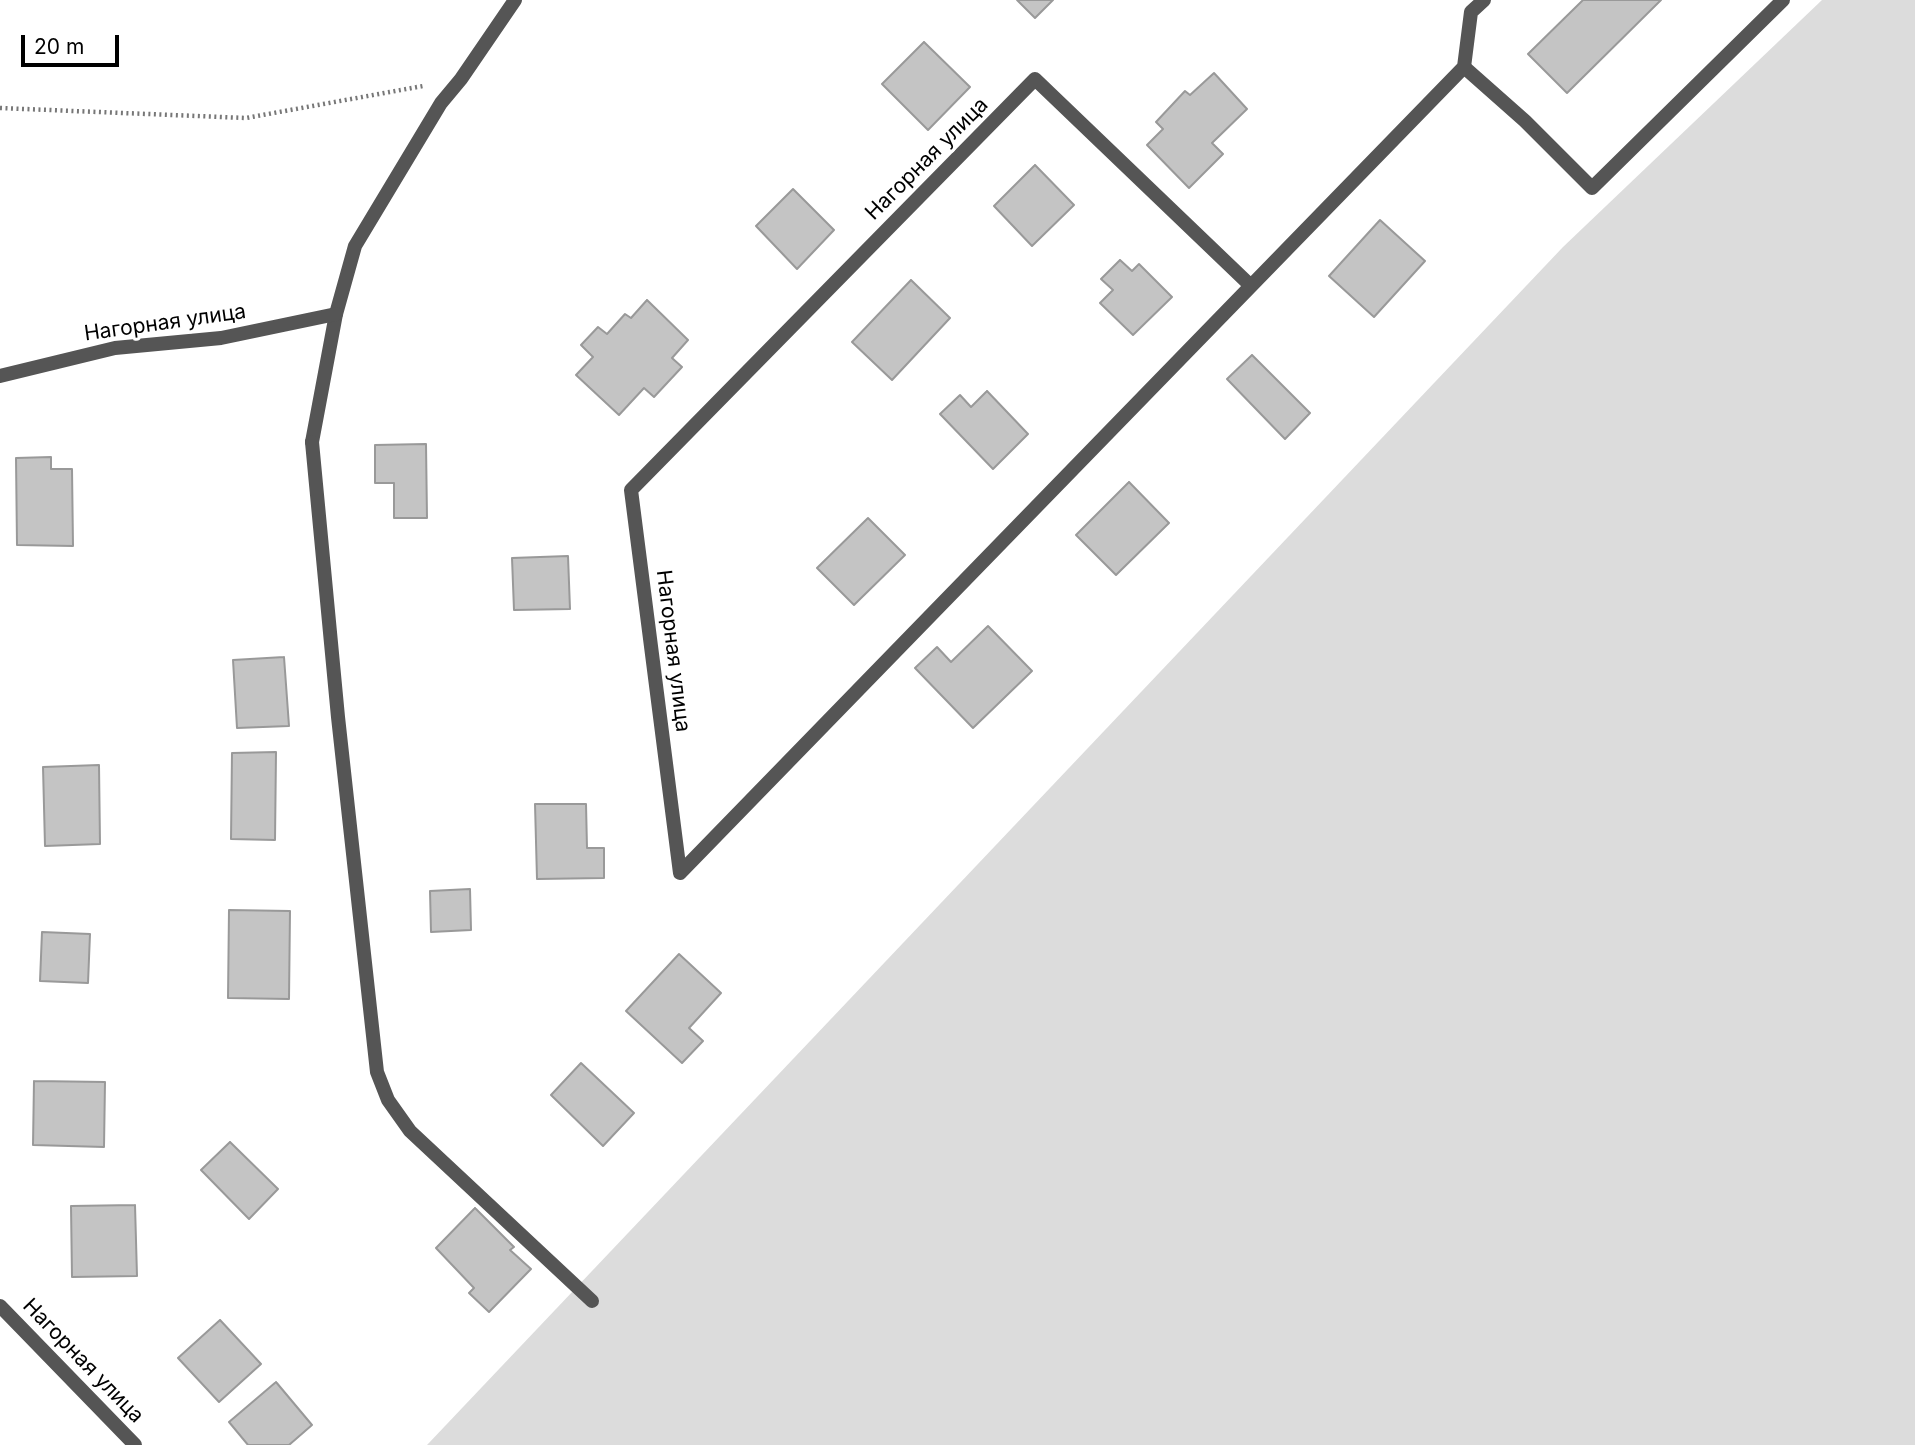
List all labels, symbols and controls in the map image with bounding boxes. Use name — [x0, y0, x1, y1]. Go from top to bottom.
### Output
scale bar — [24, 21, 122, 65]
text: 20 m — [34, 34, 84, 59]
street label: Нагорная улица — [860, 92, 994, 226]
street label: Нагорная улица — [82, 299, 248, 347]
street label: Нагорная улица — [651, 569, 695, 733]
street label: Нагорная улица — [17, 1294, 149, 1428]

